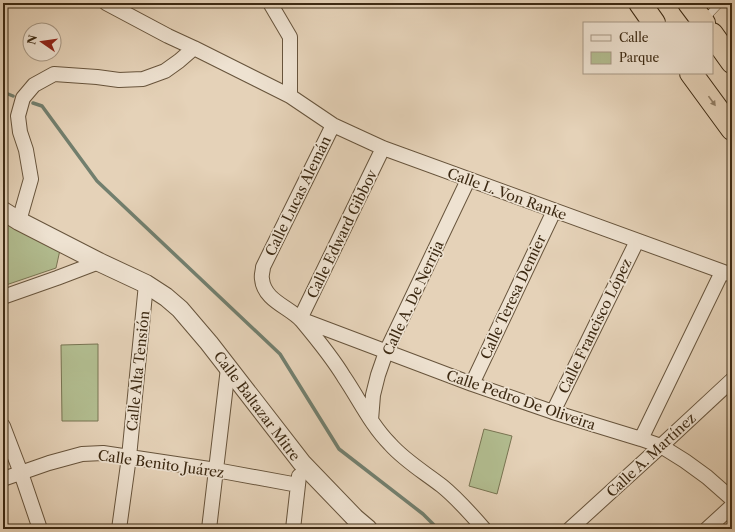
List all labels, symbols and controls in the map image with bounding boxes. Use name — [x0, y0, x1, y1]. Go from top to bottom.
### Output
north arrow — [22, 22, 62, 62]
legend — [583, 22, 713, 74]
text: Calle — [619, 30, 649, 45]
text: N — [24, 33, 40, 46]
text: Parque — [619, 50, 660, 65]
one-way arrow — [707, 96, 715, 106]
street label: Calle Lucas Alemán — [261, 133, 335, 259]
street label: Calle L. Von Ranke — [445, 164, 569, 224]
street label: Calle Edward Gibbov — [303, 166, 381, 301]
street label: Calle Teresa Demier — [476, 232, 550, 362]
street label: Calle A. De Nerrija — [379, 237, 448, 358]
street label: Calle Francisco López — [554, 256, 636, 396]
street label: Calle Alta Tensión — [123, 310, 153, 432]
street label: Calle Baltazar Mitre — [210, 348, 304, 464]
street label: Calle Pedro De Oliveira — [444, 366, 599, 434]
street label: Calle A. Martínez — [603, 409, 699, 501]
street label: Calle Benito Juárez — [97, 446, 225, 482]

